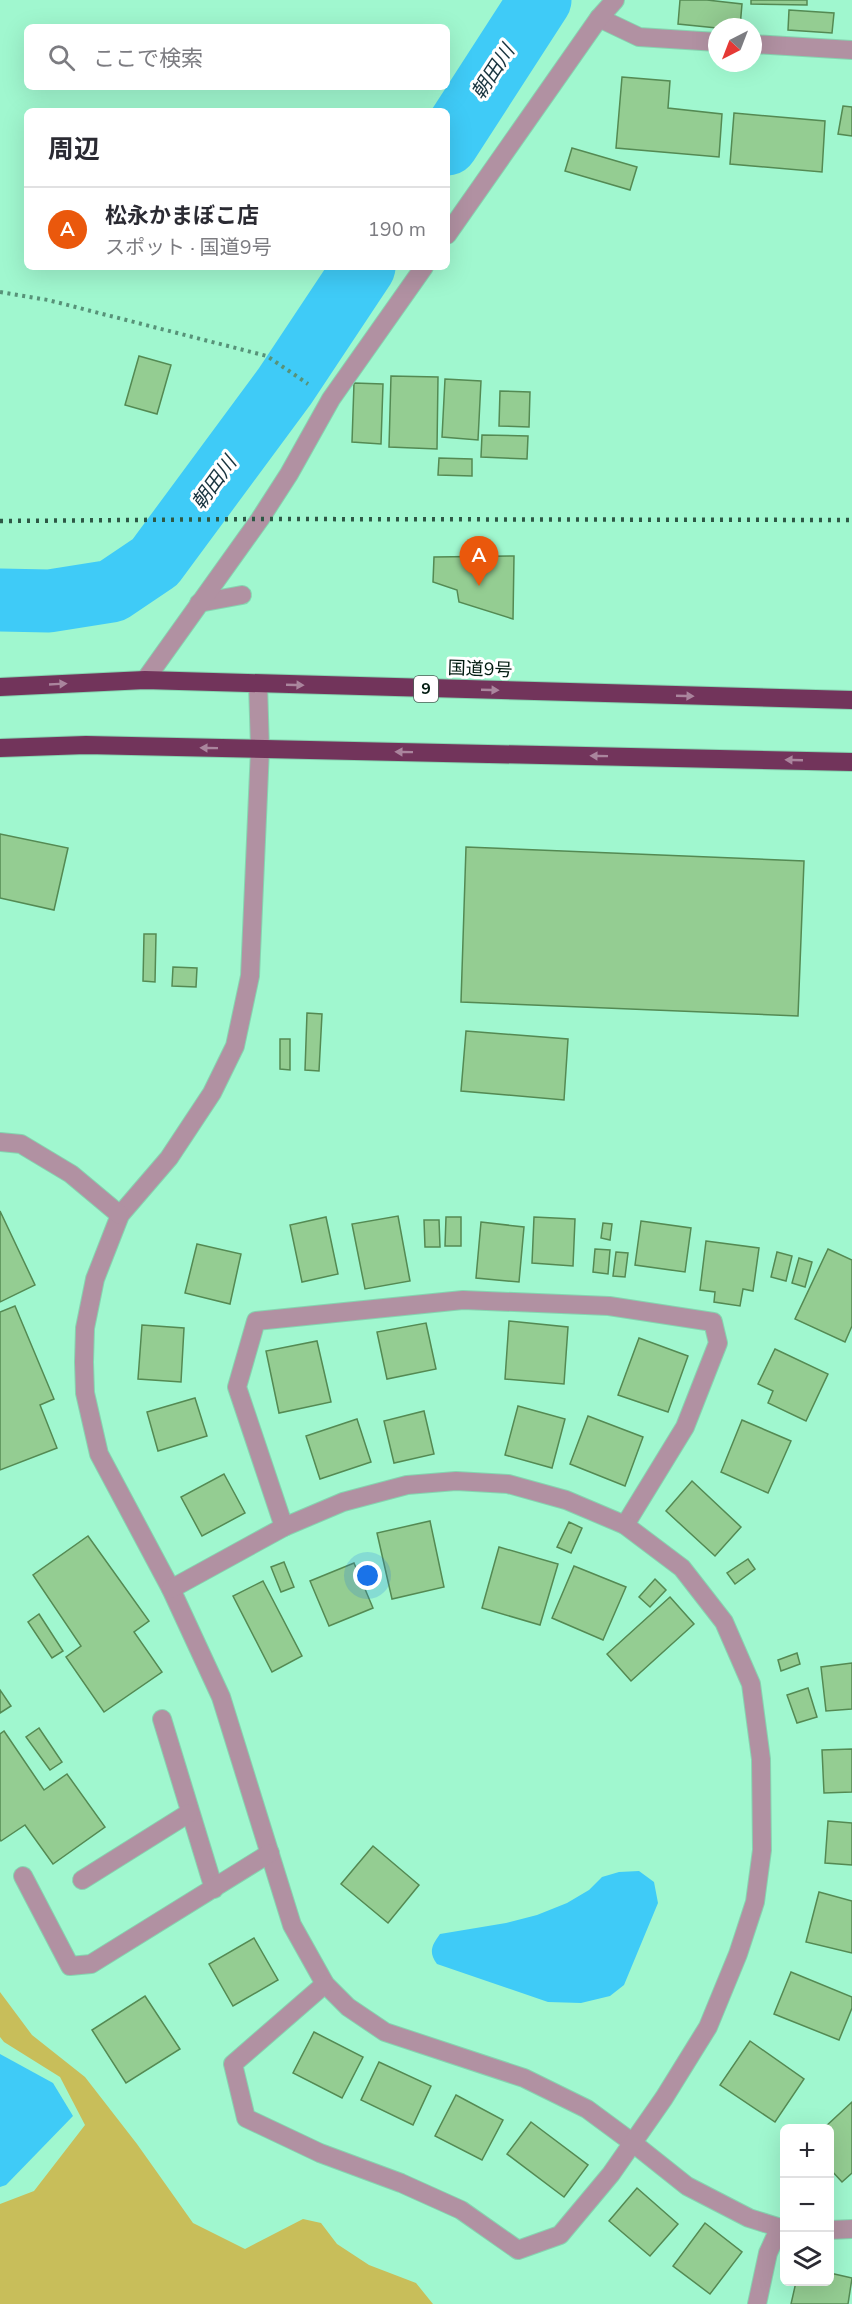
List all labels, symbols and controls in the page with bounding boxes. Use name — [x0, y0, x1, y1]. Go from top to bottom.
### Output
north arrow — [708, 18, 762, 72]
search box — [24, 24, 450, 90]
water label: 朝田川 — [465, 38, 522, 105]
icon: search — [45, 41, 78, 74]
text: ここで検索 — [93, 44, 203, 74]
text: 周辺 — [48, 132, 100, 167]
text: 松永かまぼこ店 — [105, 201, 259, 231]
text: A — [60, 216, 75, 243]
text: 190 m — [368, 216, 426, 243]
text: スポット · 国道9号 — [105, 234, 272, 261]
water label: 朝田川 — [185, 449, 244, 515]
pin: A — [460, 536, 498, 586]
street label: 国道9号 — [447, 656, 513, 682]
road number: 9 — [414, 676, 438, 702]
one-way arrow — [49, 680, 68, 689]
one-way arrow — [286, 680, 305, 690]
one-way arrow — [481, 686, 500, 695]
one-way arrow — [676, 691, 695, 700]
one-way arrow — [199, 743, 218, 753]
one-way arrow — [394, 747, 413, 757]
one-way arrow — [589, 751, 608, 761]
one-way arrow — [784, 756, 803, 765]
your location — [353, 1561, 382, 1590]
map controls — [780, 2124, 834, 2286]
button: + — [780, 2124, 834, 2178]
button: − — [780, 2178, 834, 2232]
button: layers — [780, 2232, 834, 2286]

